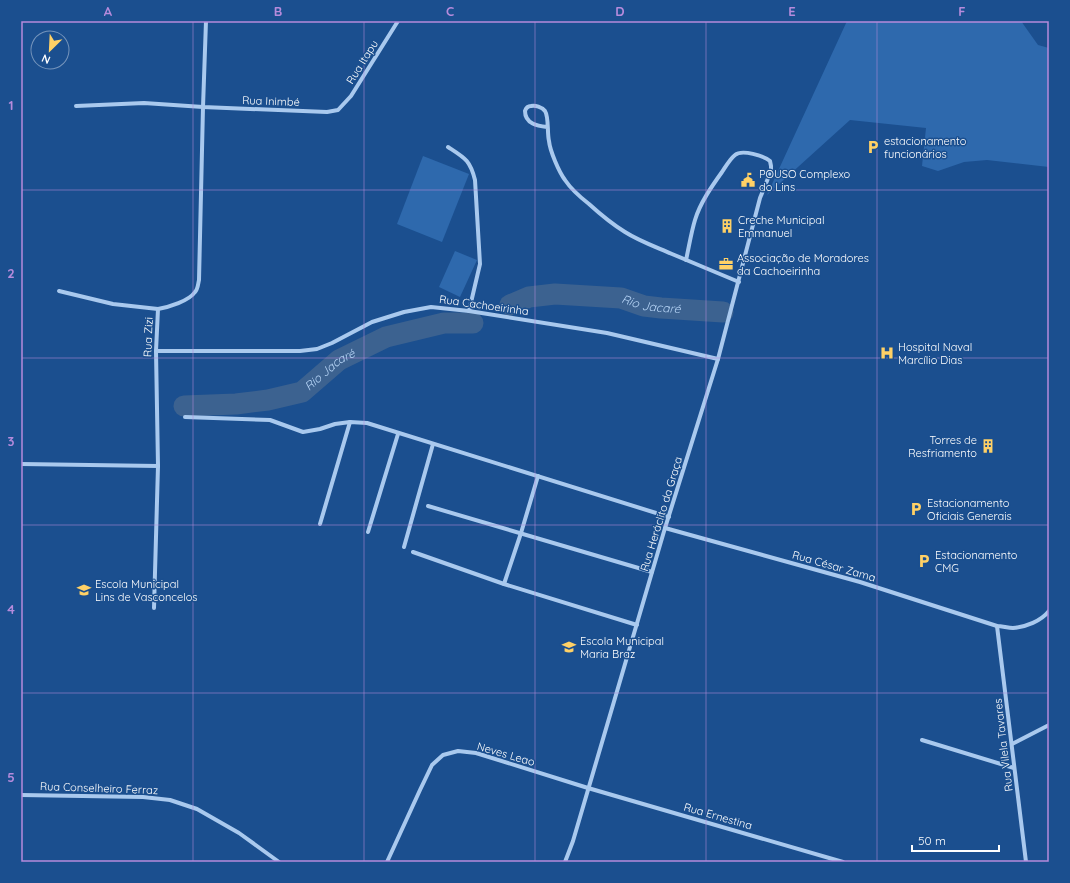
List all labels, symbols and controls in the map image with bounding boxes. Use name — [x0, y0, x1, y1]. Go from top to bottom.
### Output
text: A — [104, 3, 113, 19]
text: B — [274, 3, 282, 19]
text: C — [446, 3, 454, 19]
text: D — [615, 3, 625, 19]
text: E — [788, 3, 796, 19]
text: F — [958, 3, 966, 19]
north arrow — [30, 30, 70, 70]
street label: Rua Itapu — [343, 37, 381, 87]
text: N — [39, 51, 52, 67]
street label: Rua Inimbé — [242, 93, 300, 109]
text: 1 — [8, 97, 14, 113]
place label: estacionamento funcionários — [884, 134, 967, 161]
parking icon: estacionamento funcionários — [865, 139, 881, 155]
place label: POUSO Complexo do Lins — [759, 167, 851, 194]
public building icon: POUSO Complexo do Lins — [740, 172, 756, 188]
place label: Creche Municipal Emmanuel — [738, 213, 825, 240]
building icon: Creche Municipal Emmanuel — [719, 218, 735, 234]
place label: Associação de Moradores da Cachoeirinha — [737, 251, 869, 278]
office icon: Associação de Moradores da Cachoeirinha — [718, 256, 734, 272]
text: 2 — [7, 265, 15, 281]
water label: Rio Jacaré — [620, 291, 682, 316]
street label: Rua Cachoeirinha — [438, 292, 530, 318]
street label: Rua Zizi — [140, 317, 156, 357]
place label: Hospital Naval Marcílio Dias — [898, 340, 972, 367]
water label: Rio Jacaré — [301, 345, 358, 393]
hospital icon: Hospital Naval Marcílio Dias — [879, 345, 895, 361]
text: 3 — [8, 433, 15, 449]
place label: Torres de Resfriamento — [908, 433, 977, 460]
building icon: Torres de Resfriamento — [980, 438, 996, 454]
street label: Rua Heráclito da Graça — [637, 455, 685, 573]
place label: Estacionamento Oficiais Generais — [927, 496, 1012, 523]
parking icon: Estacionamento Oficiais Generais — [908, 501, 924, 517]
street label: Rua César Zama — [791, 547, 877, 585]
place label: Estacionamento CMG — [935, 548, 1018, 575]
parking icon: Estacionamento CMG — [916, 553, 932, 569]
place label: Escola Municipal Lins de Vasconcelos — [95, 577, 197, 604]
school or university icon: Escola Municipal Lins de Vasconcelos — [76, 582, 92, 598]
text: 4 — [7, 601, 15, 617]
place label: Escola Municipal Maria Braz — [580, 634, 664, 661]
school or university icon: Escola Municipal Maria Braz — [561, 639, 577, 655]
street label: Rua Vilela Tavares — [990, 698, 1016, 792]
street label: Neves Leao — [475, 739, 537, 769]
text: 5 — [7, 769, 15, 785]
street label: Rua Conselheiro Ferraz — [40, 779, 158, 797]
street label: Rua Ernestina — [682, 800, 754, 832]
scale bar — [912, 827, 999, 853]
text: 50 m — [918, 833, 946, 848]

